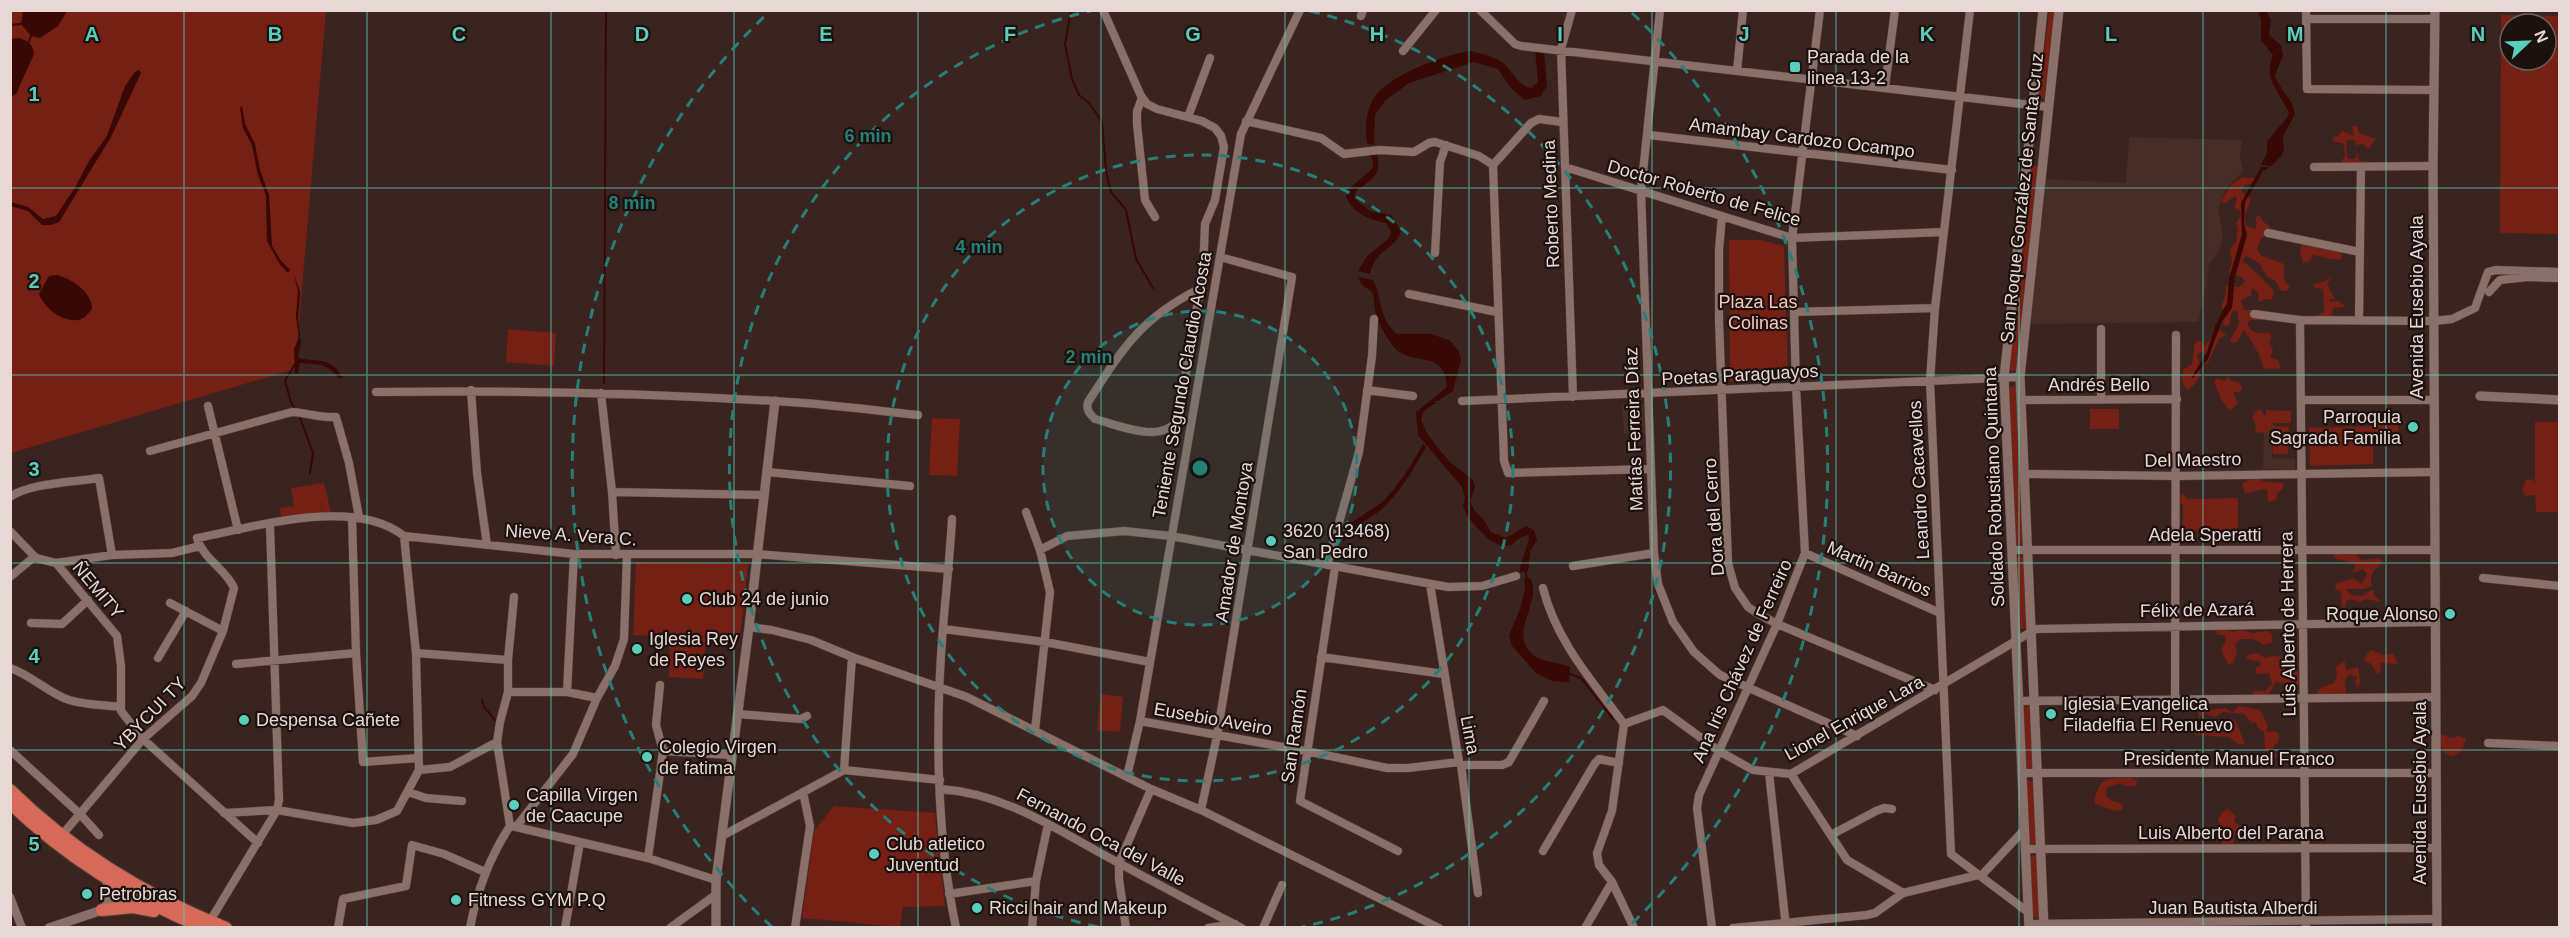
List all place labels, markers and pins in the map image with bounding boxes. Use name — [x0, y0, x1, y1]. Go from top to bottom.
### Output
place label: Parada de la linea 13-2 — [1807, 47, 1910, 88]
marker: Parada de la linea 13-2 — [1788, 60, 1802, 74]
place label: Parroquia Sagrada Familia — [2270, 407, 2402, 448]
marker: Parroquia Sagrada Familia — [2406, 420, 2420, 434]
centre of rings — [1190, 458, 1210, 478]
place label: 3620 (13468) San Pedro — [1283, 521, 1390, 562]
marker: 3620 (13468) San Pedro — [1264, 534, 1278, 548]
place label: Club 24 de junio — [699, 589, 829, 609]
marker: Club 24 de junio — [680, 592, 694, 606]
place label: Roque Alonso — [2326, 604, 2438, 624]
marker: Roque Alonso — [2443, 607, 2457, 621]
place label: Iglesia Rey de Reyes — [649, 629, 738, 670]
marker: Iglesia Rey de Reyes — [630, 642, 644, 656]
place label: Iglesia Evangelica Filadelfia El Renuevo — [2063, 694, 2233, 735]
marker: Iglesia Evangelica Filadelfia El Renuevo — [2044, 707, 2058, 721]
place label: Despensa Cañete — [256, 710, 400, 730]
marker: Despensa Cañete — [237, 713, 251, 727]
place label: Colegio Virgen de fatima — [659, 737, 777, 778]
marker: Colegio Virgen de fatima — [640, 750, 654, 764]
place label: Capilla Virgen de Caacupe — [526, 785, 638, 826]
marker: Capilla Virgen de Caacupe — [507, 798, 521, 812]
place label: Club atletico Juventud — [886, 834, 985, 875]
marker: Club atletico Juventud — [867, 847, 881, 861]
place label: Petrobras — [99, 884, 177, 904]
marker: Petrobras — [80, 887, 94, 901]
place label: Fitness GYM P.Q — [468, 890, 606, 910]
marker: Fitness GYM P.Q — [449, 893, 463, 907]
place label: Ricci hair and Makeup — [989, 898, 1167, 918]
marker: Ricci hair and Makeup — [970, 901, 984, 915]

